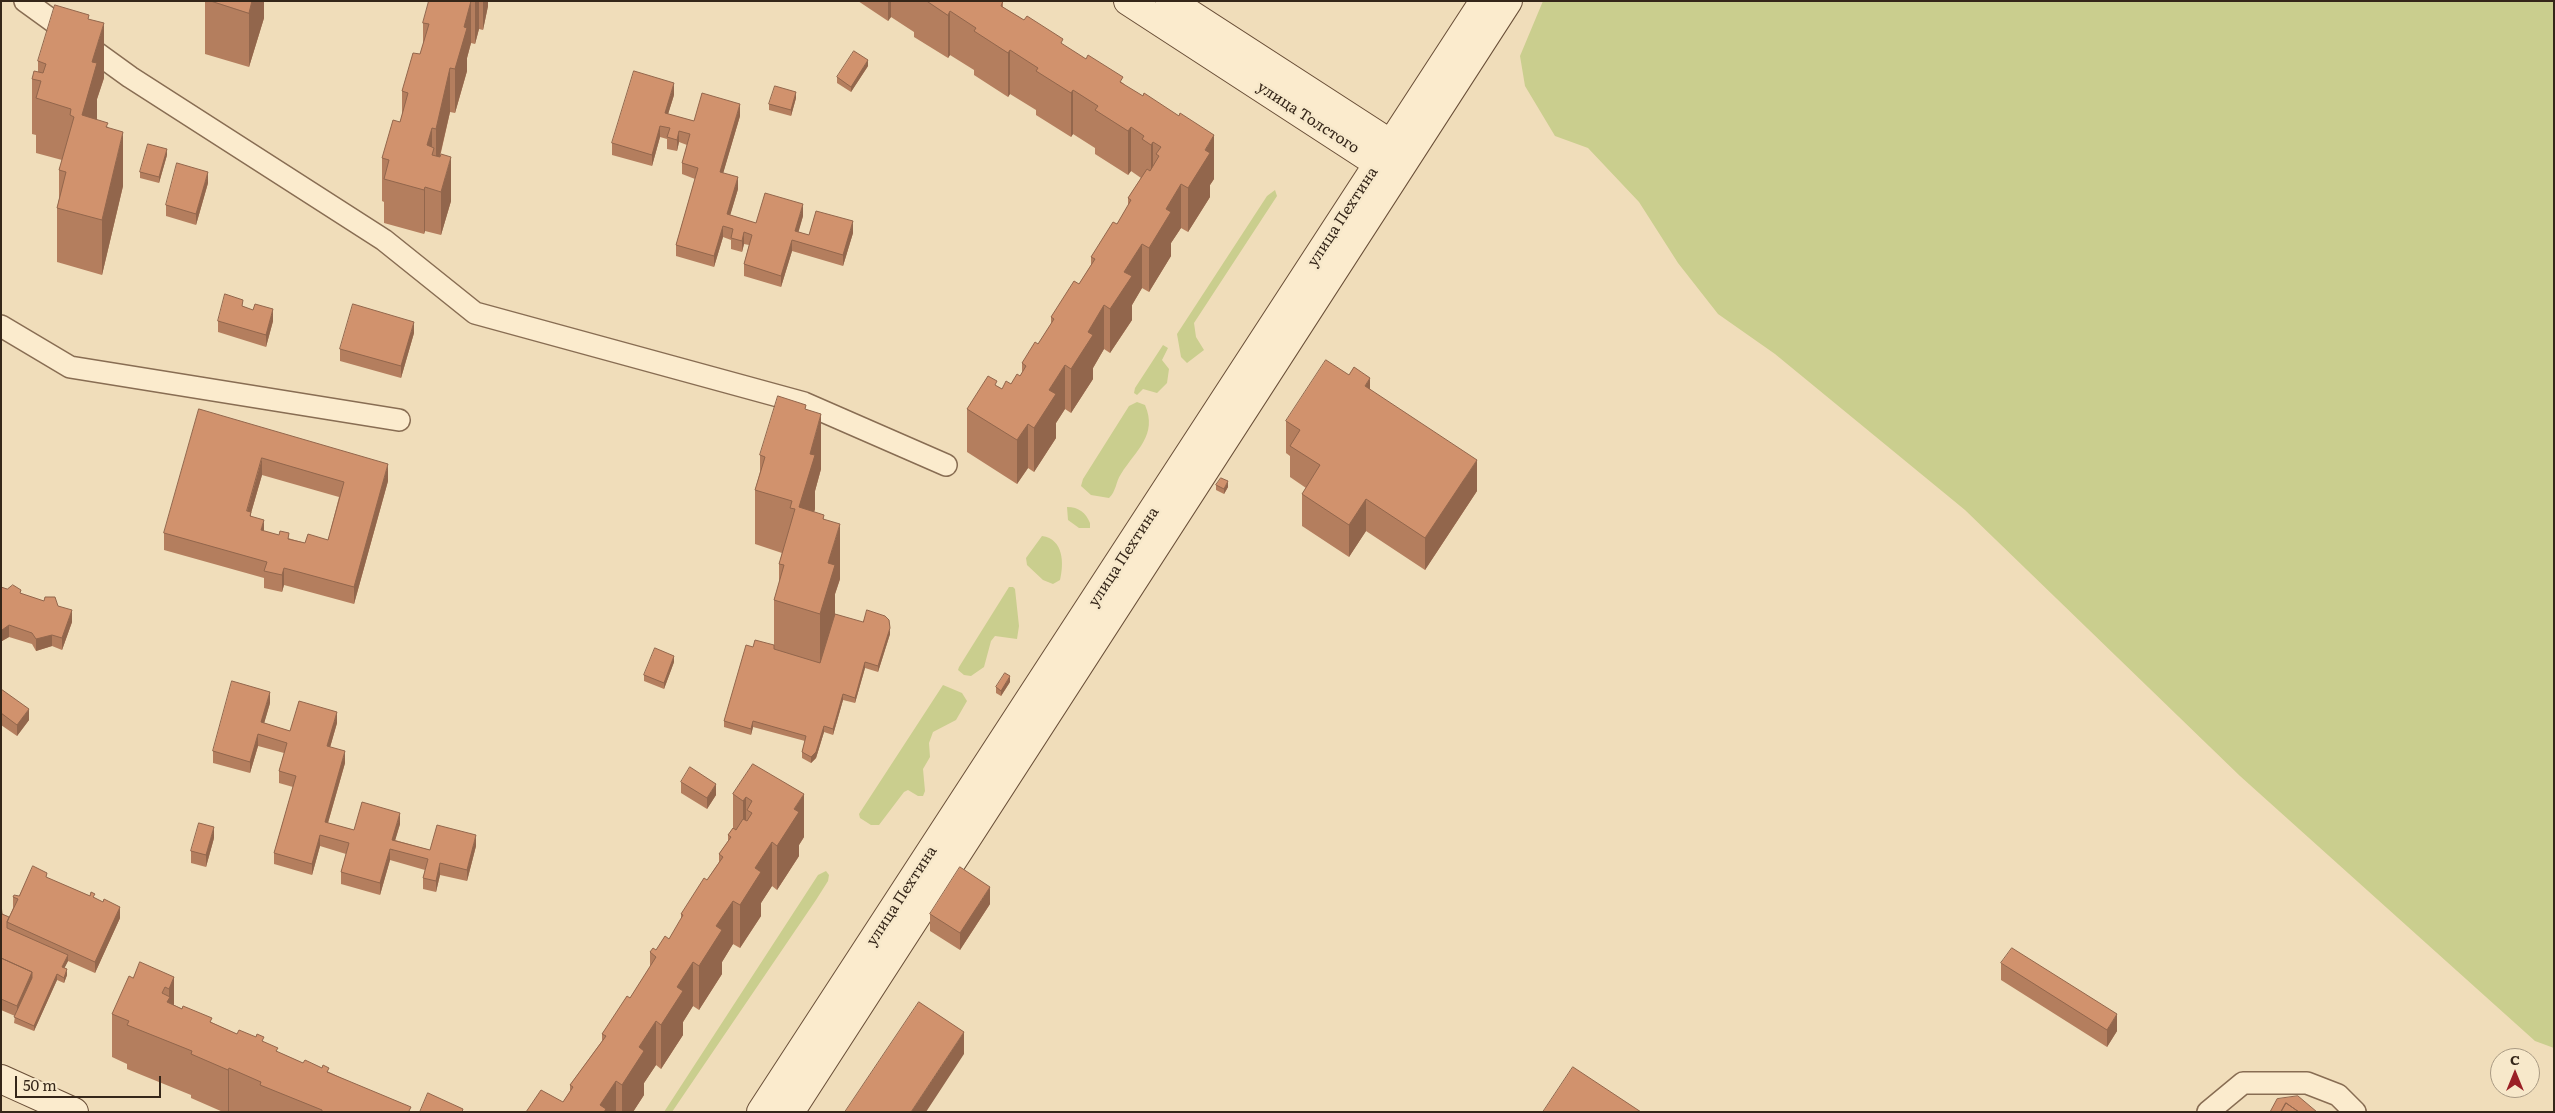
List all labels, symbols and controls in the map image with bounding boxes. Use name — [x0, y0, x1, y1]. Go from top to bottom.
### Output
street label: улица Толстого — [1254, 78, 1362, 158]
street label: улица Пехтина — [1304, 164, 1382, 270]
street label: улица Пехтина — [1085, 504, 1163, 610]
street label: улица Пехтина — [863, 843, 941, 949]
north arrow — [2490, 1048, 2540, 1098]
text: С — [2510, 1049, 2520, 1069]
scale bar — [18, 1066, 164, 1098]
text: 50 m — [23, 1073, 57, 1096]

